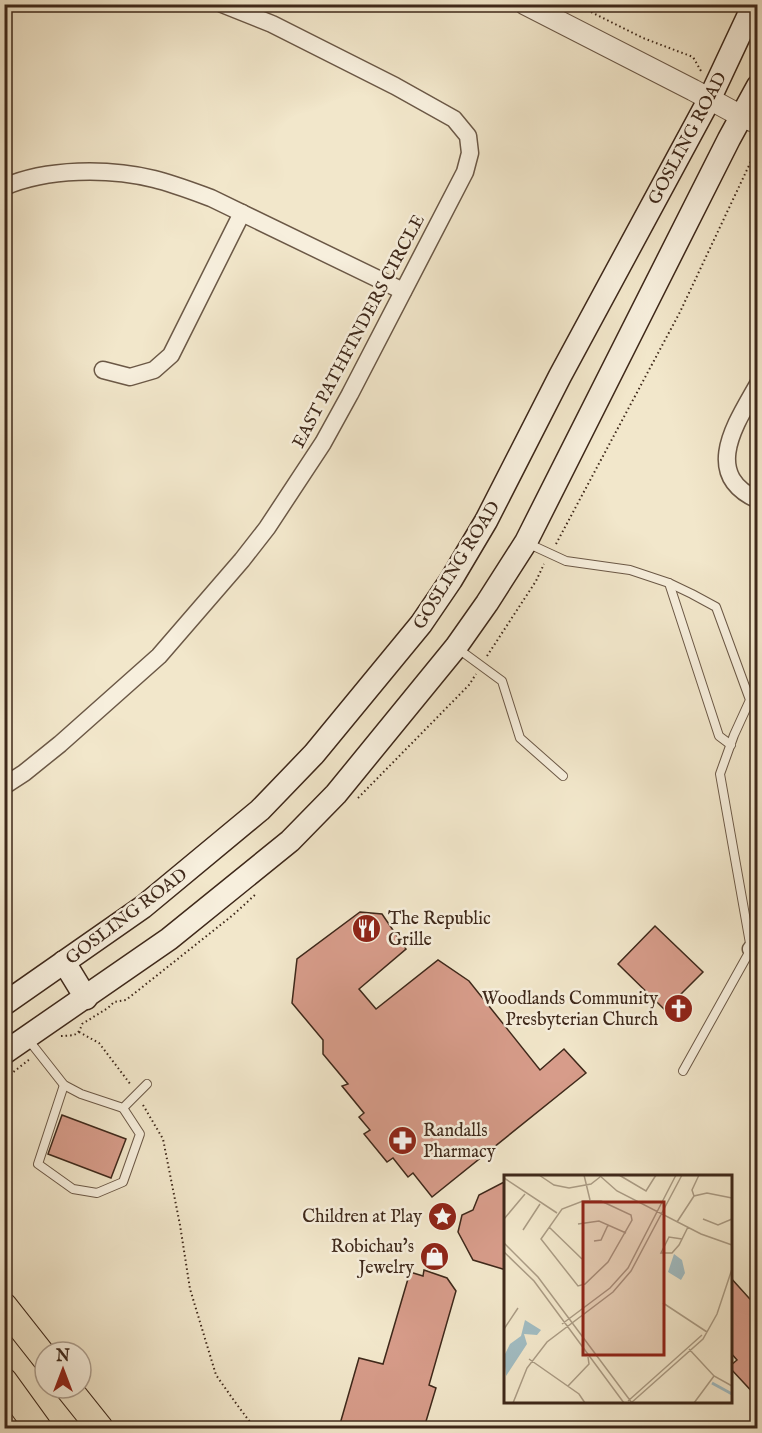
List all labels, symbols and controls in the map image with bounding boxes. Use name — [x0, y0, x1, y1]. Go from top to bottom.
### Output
street label: GOSLING ROAD — [644, 68, 733, 209]
street label: EAST PATHFINDERS CIRCLE — [288, 211, 431, 452]
street label: GOSLING ROAD — [409, 497, 506, 634]
street label: GOSLING ROAD — [61, 864, 193, 971]
place label: The Republic Grille — [388, 908, 491, 952]
restaurant icon: The Republic Grille — [351, 912, 383, 944]
place label: Woodlands Community Presbyterian Church — [482, 988, 658, 1032]
church icon: Woodlands Community Presbyterian Church — [663, 992, 695, 1024]
place label: Randalls Pharmacy — [423, 1120, 496, 1164]
pharmacy icon: Randalls Pharmacy — [386, 1124, 418, 1156]
inset map — [504, 1175, 732, 1403]
place icon: Children at Play — [427, 1200, 459, 1232]
place label: Children at Play — [302, 1206, 422, 1229]
place label: Robichau's Jewelry — [331, 1236, 414, 1280]
shop icon: Robichau's Jewelry — [419, 1240, 451, 1272]
north arrow — [33, 1340, 93, 1400]
text: N — [55, 1347, 70, 1367]

